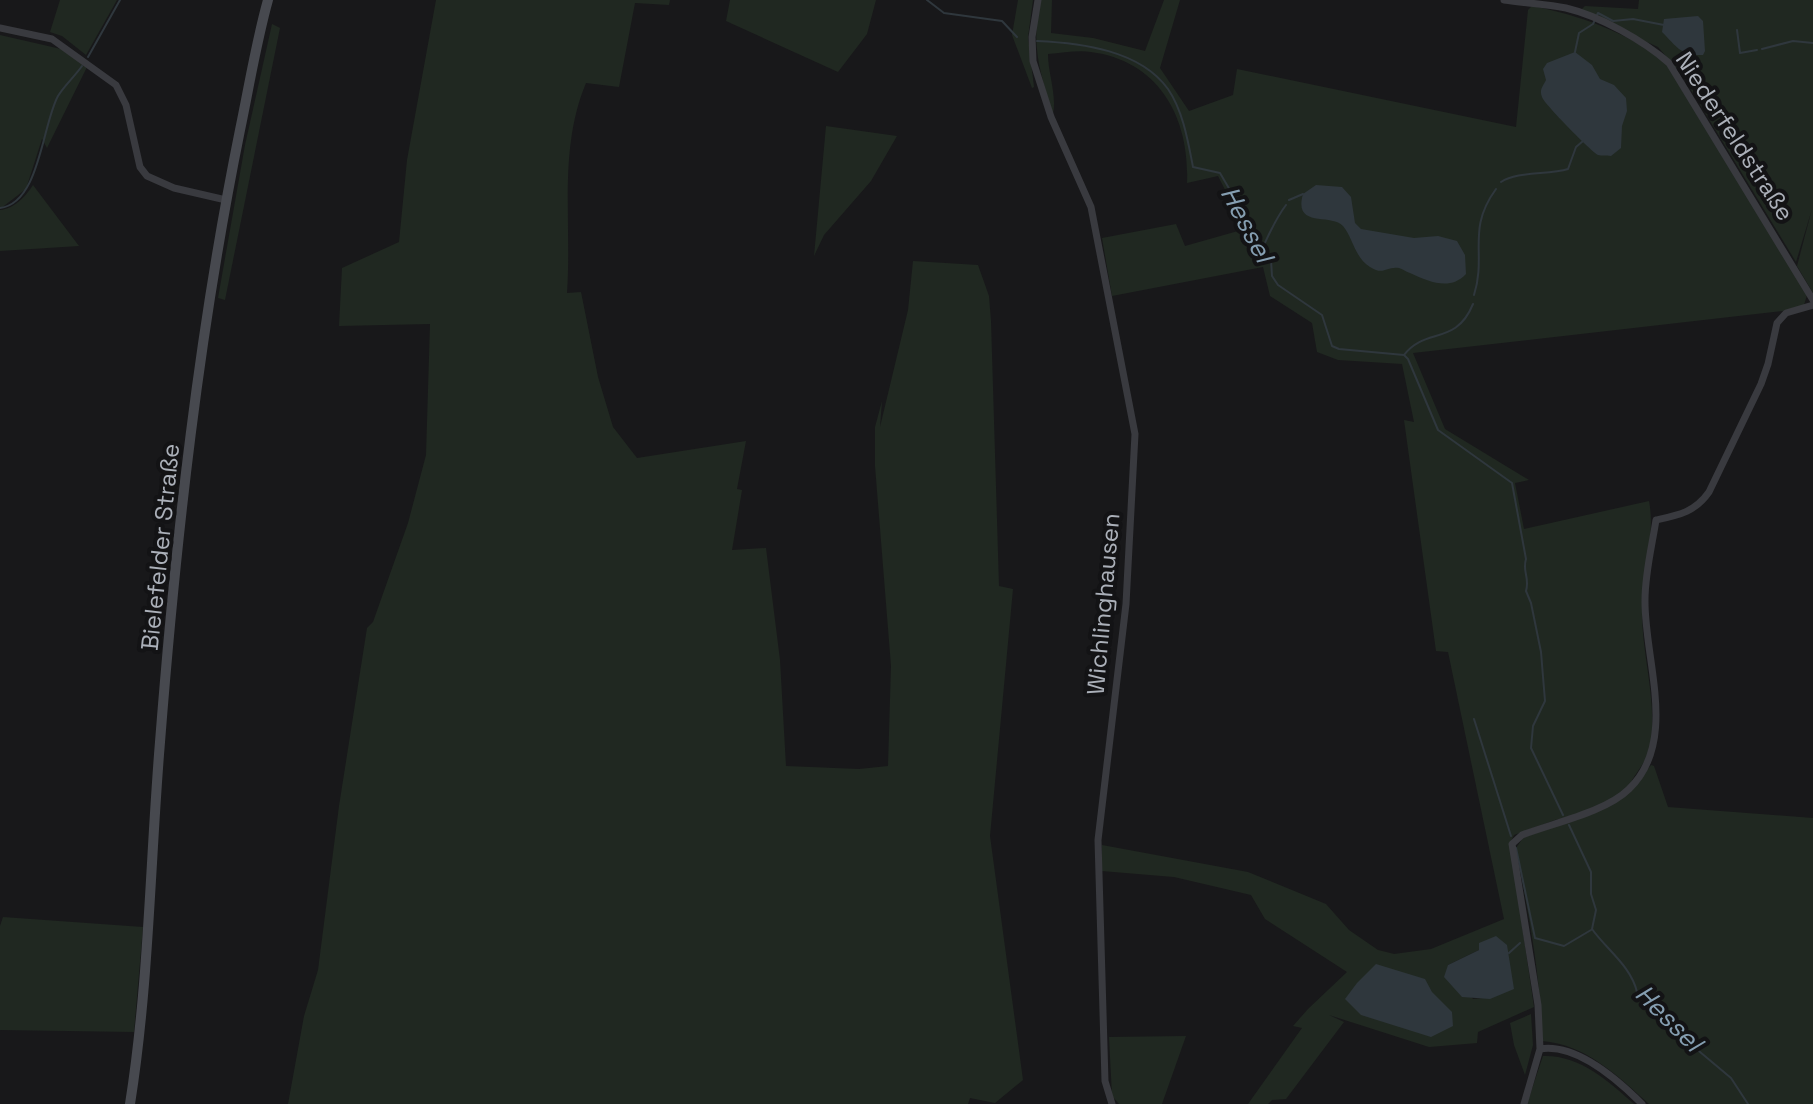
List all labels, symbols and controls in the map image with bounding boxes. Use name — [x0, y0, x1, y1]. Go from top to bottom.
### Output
street label: Niederfeldstraße — [1669, 46, 1801, 226]
water label: Hessel — [1213, 180, 1282, 270]
street label: Bielefelder Straße — [134, 442, 186, 652]
street label: Wichlinghausen — [1080, 512, 1126, 696]
water label: Hessel — [1628, 977, 1712, 1061]

